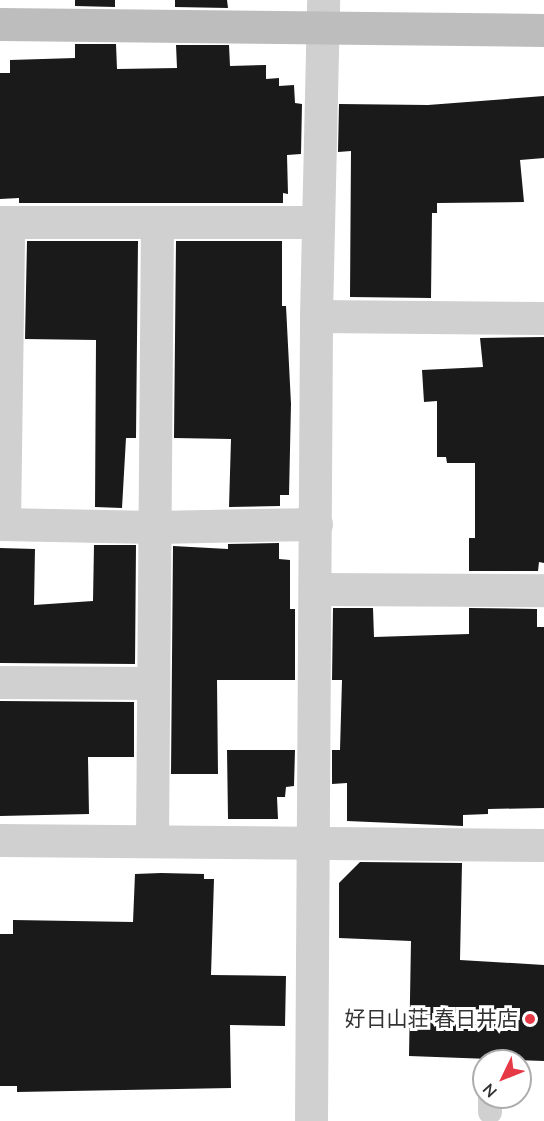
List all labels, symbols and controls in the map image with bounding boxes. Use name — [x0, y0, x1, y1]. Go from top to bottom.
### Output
place label: 好日山荘 春日井店 — [345, 1006, 518, 1032]
marker: 好日山荘 春日井店 — [523, 1012, 537, 1026]
north arrow — [472, 1049, 532, 1109]
text: N — [478, 1078, 502, 1102]

